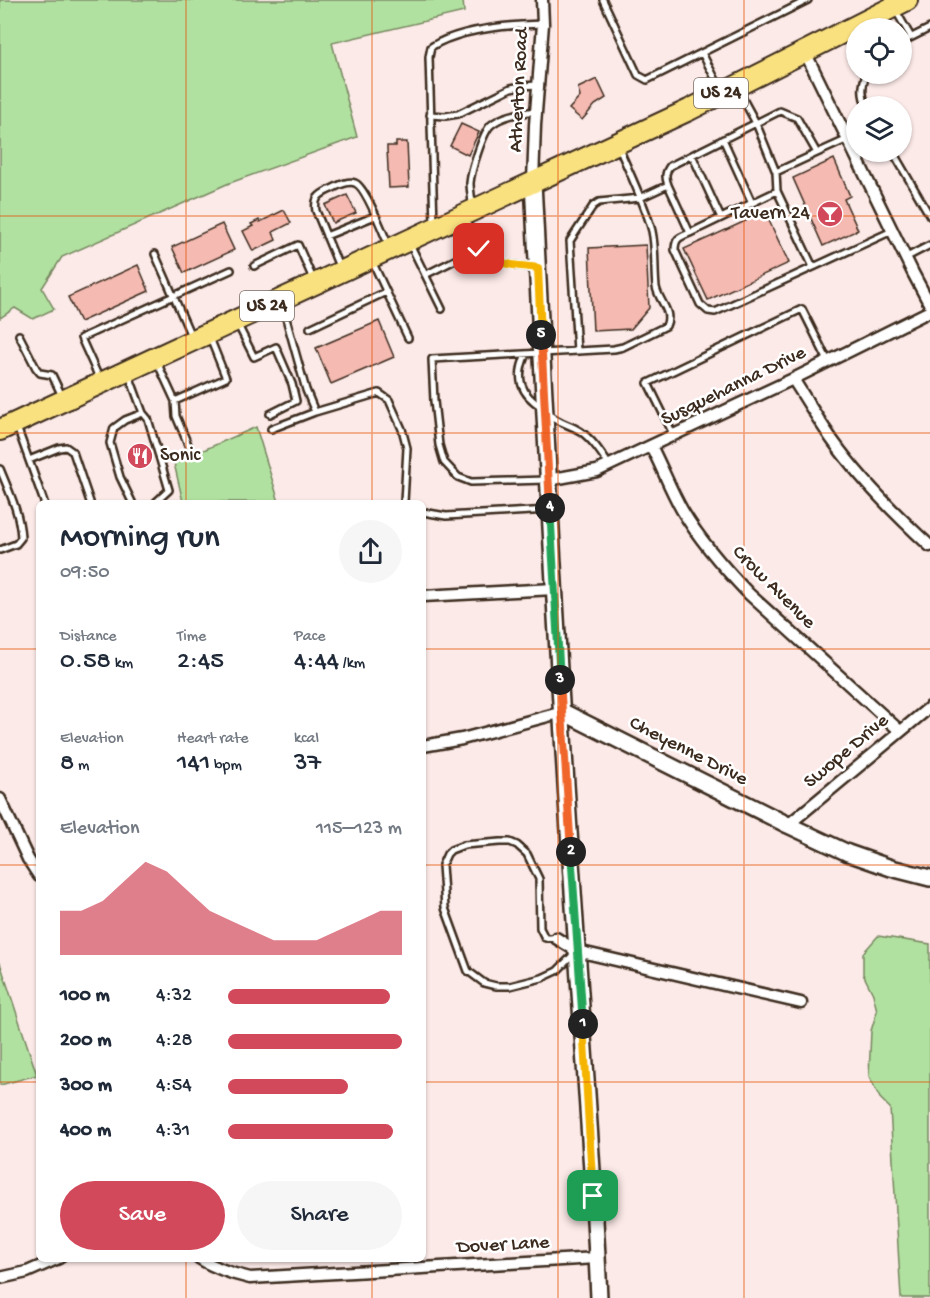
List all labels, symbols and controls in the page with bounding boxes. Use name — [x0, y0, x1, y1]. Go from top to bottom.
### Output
map controls — [846, 18, 912, 162]
button: locate — [846, 18, 912, 84]
street label: Atherton Road — [505, 25, 535, 153]
road number: US 24 — [694, 78, 748, 108]
button: layers — [846, 96, 912, 162]
bar icon: Tavern 24 — [815, 199, 845, 229]
place label: Tavern 24 — [730, 203, 811, 226]
pin — [453, 223, 504, 274]
icon: check — [462, 232, 495, 265]
road number: US 24 — [240, 291, 294, 321]
pin: 5 — [526, 320, 556, 350]
text: 5 — [537, 325, 545, 344]
street label: Susquehanna Drive — [658, 342, 811, 432]
restaurant icon: Sonic — [125, 441, 155, 471]
place label: Sonic — [160, 445, 201, 468]
pin: 4 — [535, 493, 565, 523]
text: 4 — [546, 498, 554, 517]
text: Morning run — [60, 520, 220, 558]
button: share — [339, 520, 402, 583]
street label: Crow Avenue — [726, 541, 820, 635]
text: 09:50 — [60, 562, 110, 585]
text: Distance — [60, 628, 117, 647]
text: Time — [177, 628, 206, 647]
text: Pace — [294, 628, 325, 647]
text: 0.58 — [60, 647, 111, 678]
text: 2:45 — [177, 647, 224, 678]
text: 4:44 — [294, 647, 339, 678]
text: km — [111, 655, 133, 674]
text: /km — [339, 655, 365, 674]
pin: 3 — [545, 665, 575, 695]
text: 3 — [556, 670, 564, 689]
street label: Swope Drive — [800, 709, 895, 794]
street label: Cheyenne Drive — [625, 712, 752, 792]
text: Elevation — [60, 730, 124, 749]
text: Heart rate — [177, 730, 249, 749]
text: kcal — [294, 730, 319, 749]
text: 8 — [60, 749, 74, 780]
text: 141 — [177, 749, 210, 780]
text: 37 — [294, 749, 321, 780]
text: m — [74, 757, 89, 776]
text: bpm — [210, 757, 242, 776]
text: Elevation — [60, 818, 140, 841]
text: 115–123 m — [316, 818, 402, 841]
pin: 2 — [556, 837, 586, 867]
text: 2 — [567, 842, 575, 861]
text: 100 m — [60, 985, 110, 1008]
text: 4:32 — [156, 985, 192, 1008]
pin: 1 — [568, 1009, 598, 1039]
text: 1 — [580, 1014, 586, 1033]
text: 200 m — [60, 1030, 111, 1053]
text: 4:28 — [156, 1030, 193, 1053]
text: 300 m — [60, 1075, 112, 1098]
text: 4:54 — [156, 1075, 192, 1098]
text: 400 m — [60, 1120, 111, 1143]
text: 4:31 — [156, 1120, 190, 1143]
pin — [567, 1170, 618, 1221]
icon: arrive — [576, 1179, 609, 1212]
button: Save — [60, 1181, 225, 1250]
button: Share — [237, 1181, 402, 1250]
street label: Dover Lane — [454, 1232, 551, 1260]

